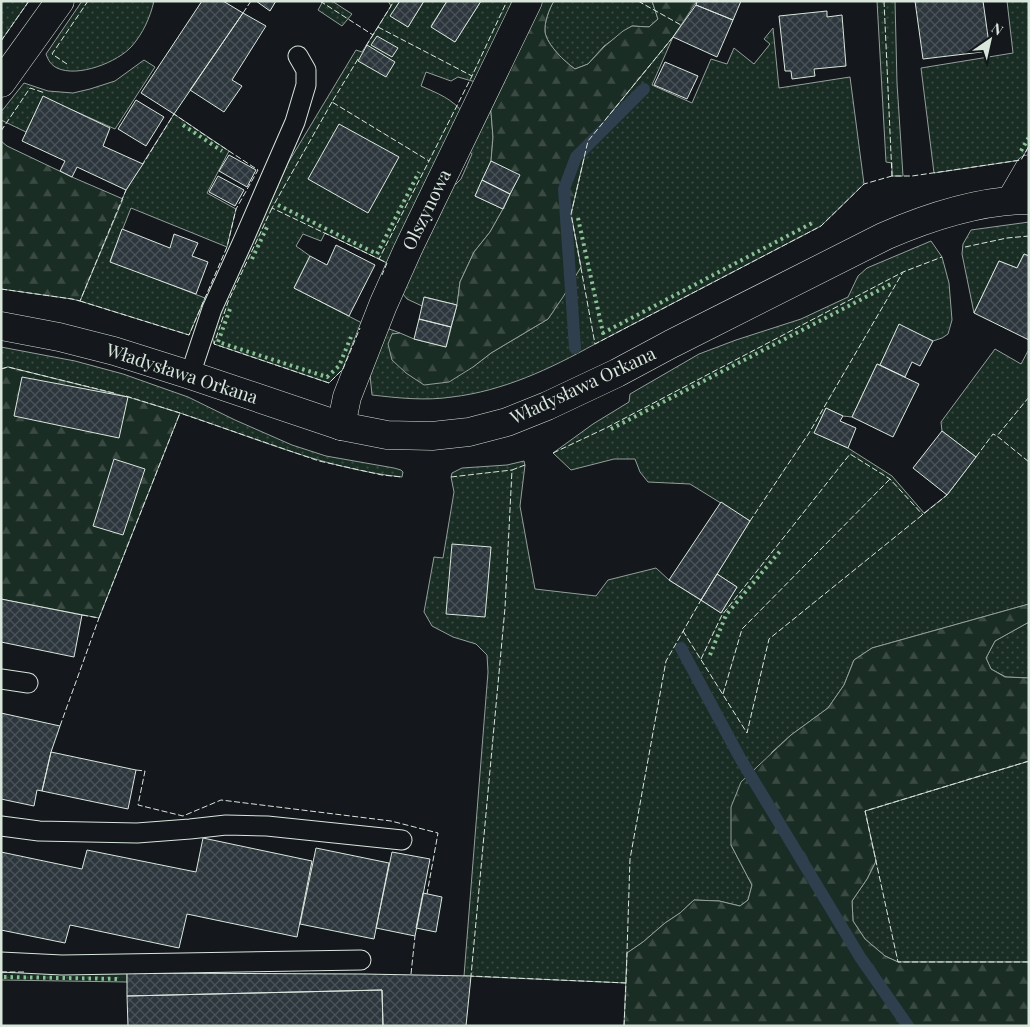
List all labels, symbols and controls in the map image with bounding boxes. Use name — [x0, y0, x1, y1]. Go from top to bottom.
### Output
north arrow — [965, 15, 1015, 65]
text: N — [988, 18, 1007, 40]
street label: Olszynowa — [396, 165, 456, 254]
street label: Władysława Orkana — [102, 337, 261, 409]
street label: Władysława Orkana — [505, 341, 659, 430]

